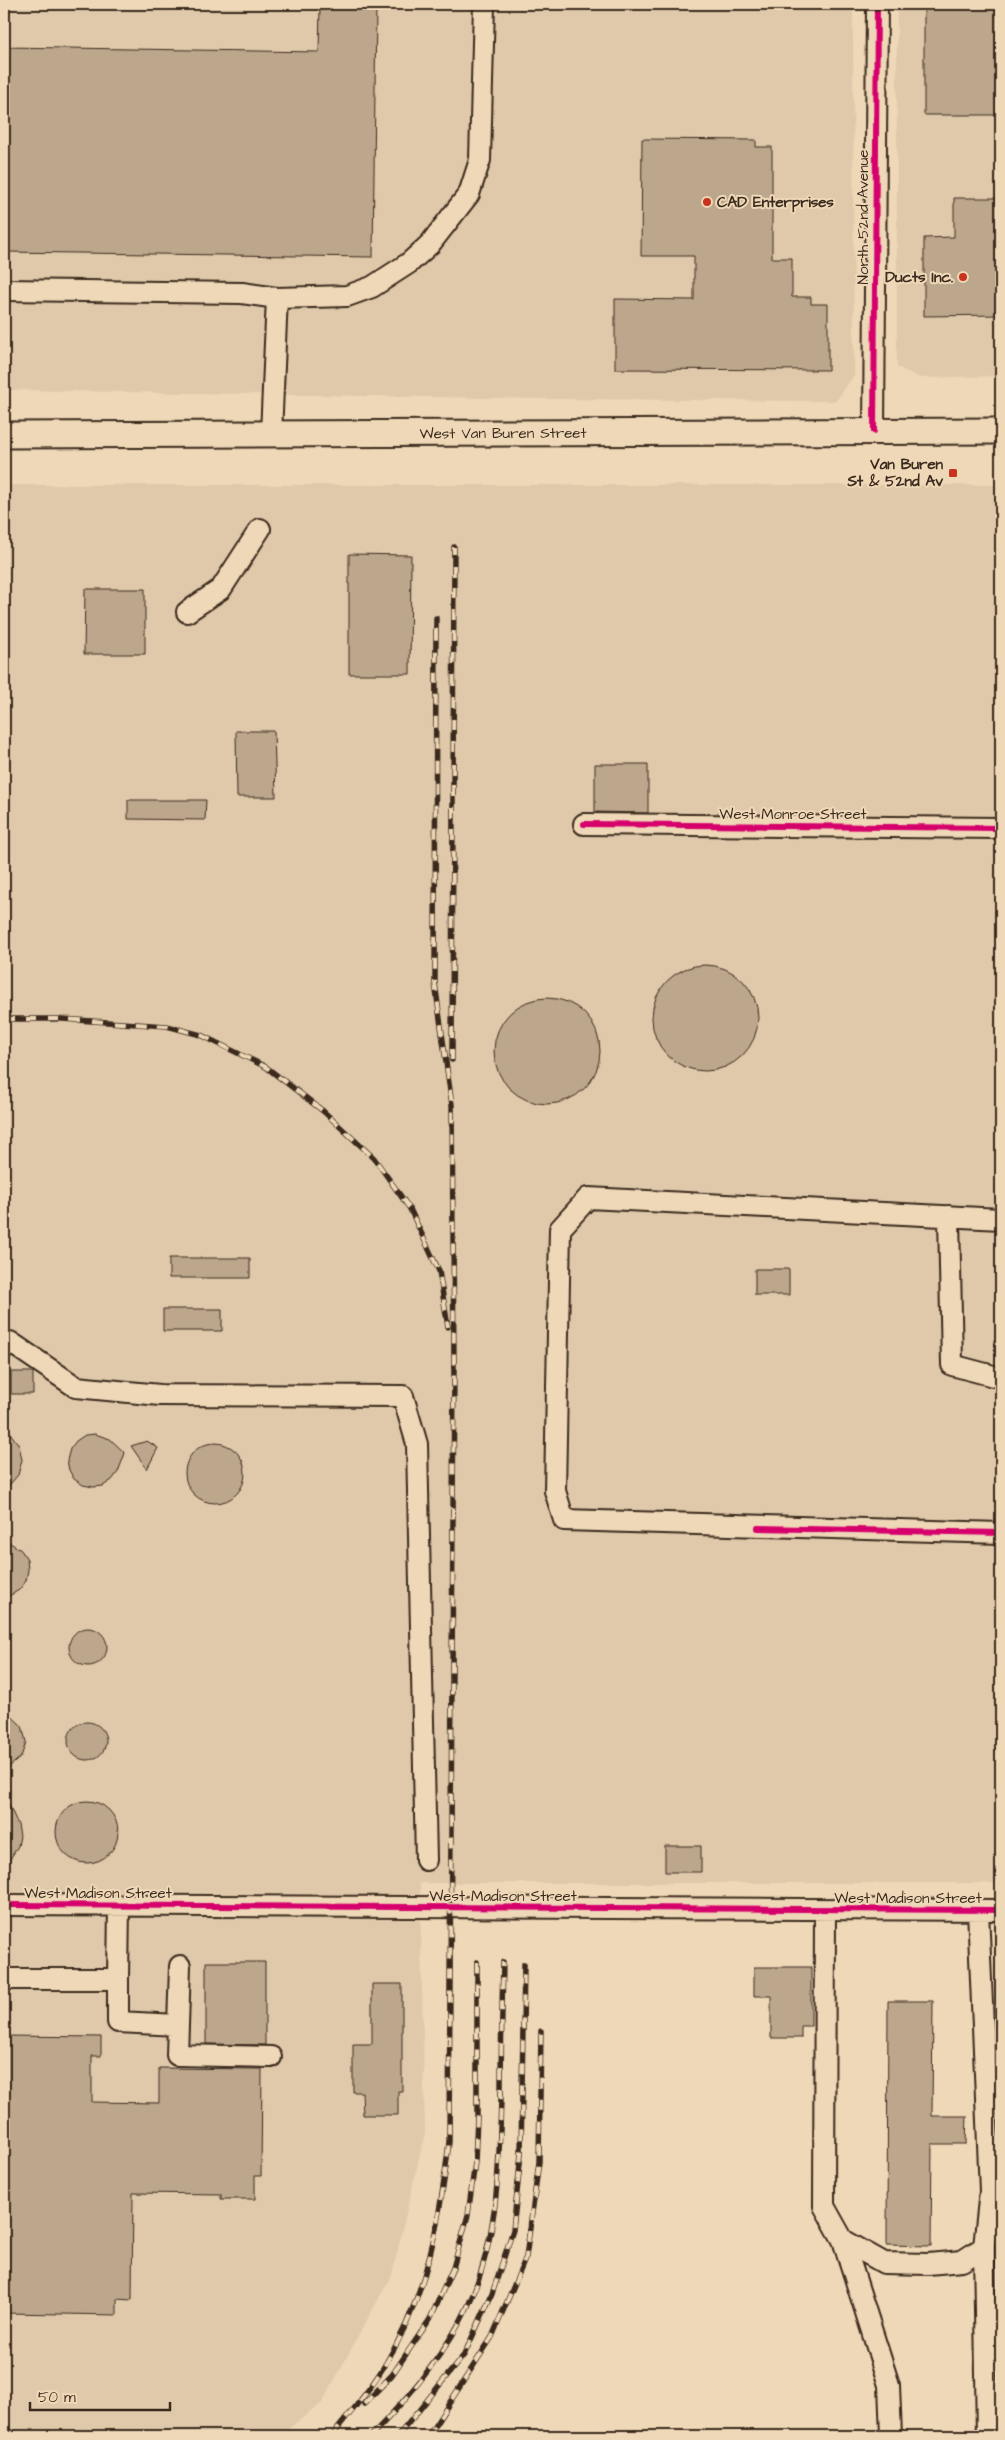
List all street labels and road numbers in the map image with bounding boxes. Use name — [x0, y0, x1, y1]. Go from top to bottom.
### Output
street label: North 52nd Avenue — [853, 150, 874, 284]
street label: West Van Buren Street — [419, 422, 587, 444]
street label: West Monroe Street — [719, 804, 867, 825]
street label: West Madison Street — [24, 1883, 172, 1904]
street label: West Madison Street — [429, 1886, 577, 1907]
street label: West Madison Street — [834, 1888, 982, 1909]

